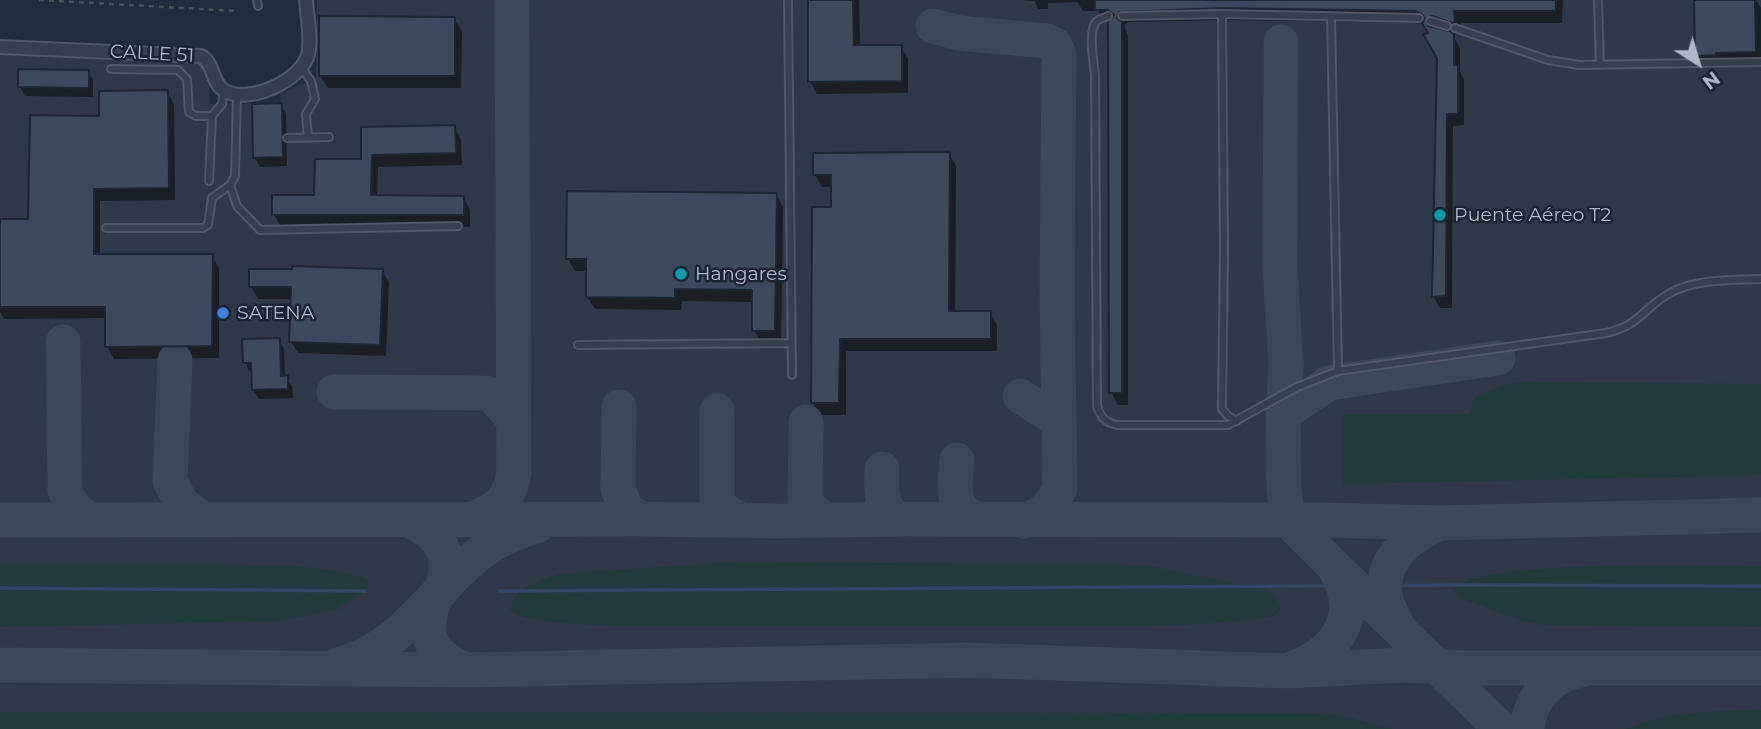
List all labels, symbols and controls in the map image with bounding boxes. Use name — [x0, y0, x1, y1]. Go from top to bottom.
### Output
north arrow — [1663, 28, 1733, 98]
street label: CALLE 51 — [109, 40, 195, 68]
text: N — [1698, 66, 1724, 94]
place label: Puente Aéreo T2 — [1454, 204, 1611, 226]
marker: Puente Aéreo T2 — [1432, 207, 1448, 223]
place label: Hangares — [695, 263, 787, 285]
marker: Hangares — [673, 266, 689, 282]
place label: SATENA — [237, 302, 314, 324]
marker: SATENA — [215, 305, 231, 321]

